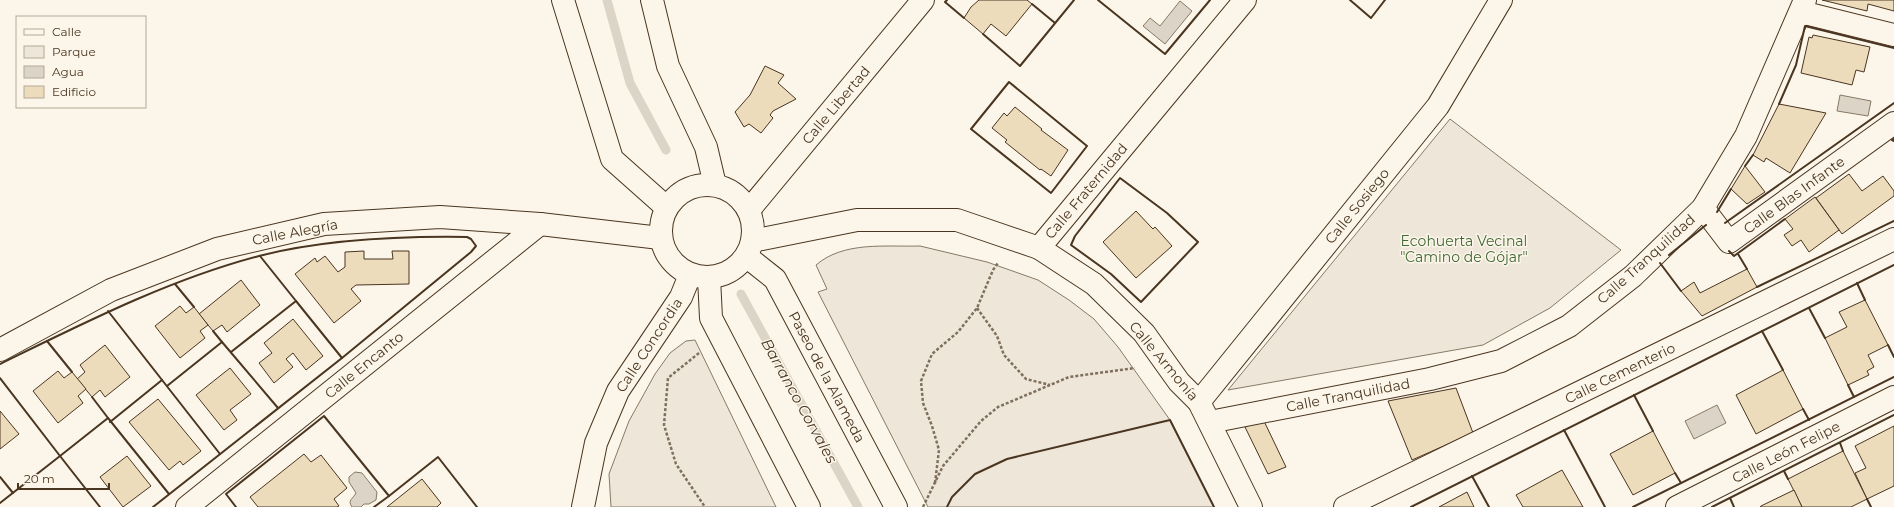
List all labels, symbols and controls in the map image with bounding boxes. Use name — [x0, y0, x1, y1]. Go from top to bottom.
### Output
legend — [16, 16, 146, 108]
text: Calle — [52, 24, 81, 39]
text: Parque — [52, 44, 96, 59]
street label: Calle Libertad — [798, 62, 874, 148]
text: Agua — [52, 64, 84, 79]
text: Edificio — [52, 84, 96, 99]
street label: Calle Fraternidad — [1041, 139, 1131, 243]
street label: Calle Blas Infante — [1740, 152, 1848, 238]
street label: Calle Sosiego — [1321, 164, 1393, 248]
street label: Calle Tranquilidad — [1593, 210, 1699, 308]
street label: Calle Alegría — [251, 215, 339, 249]
park label: Ecohuerta Vecinal "Camino de Gójar" — [1400, 232, 1528, 266]
street label: Calle Concordia — [612, 294, 686, 396]
street label: Paseo de la Alameda — [785, 308, 869, 446]
street label: Calle Armonía — [1125, 318, 1203, 404]
street label: Calle Encanto — [321, 328, 407, 402]
water label: Barranco Corvales — [757, 335, 842, 467]
street label: Calle Cementerio — [1562, 338, 1678, 408]
street label: Calle Tranquilidad — [1285, 374, 1411, 416]
street label: Calle León Felipe — [1729, 417, 1843, 487]
scale bar — [18, 465, 109, 491]
text: 20 m — [24, 471, 55, 486]

